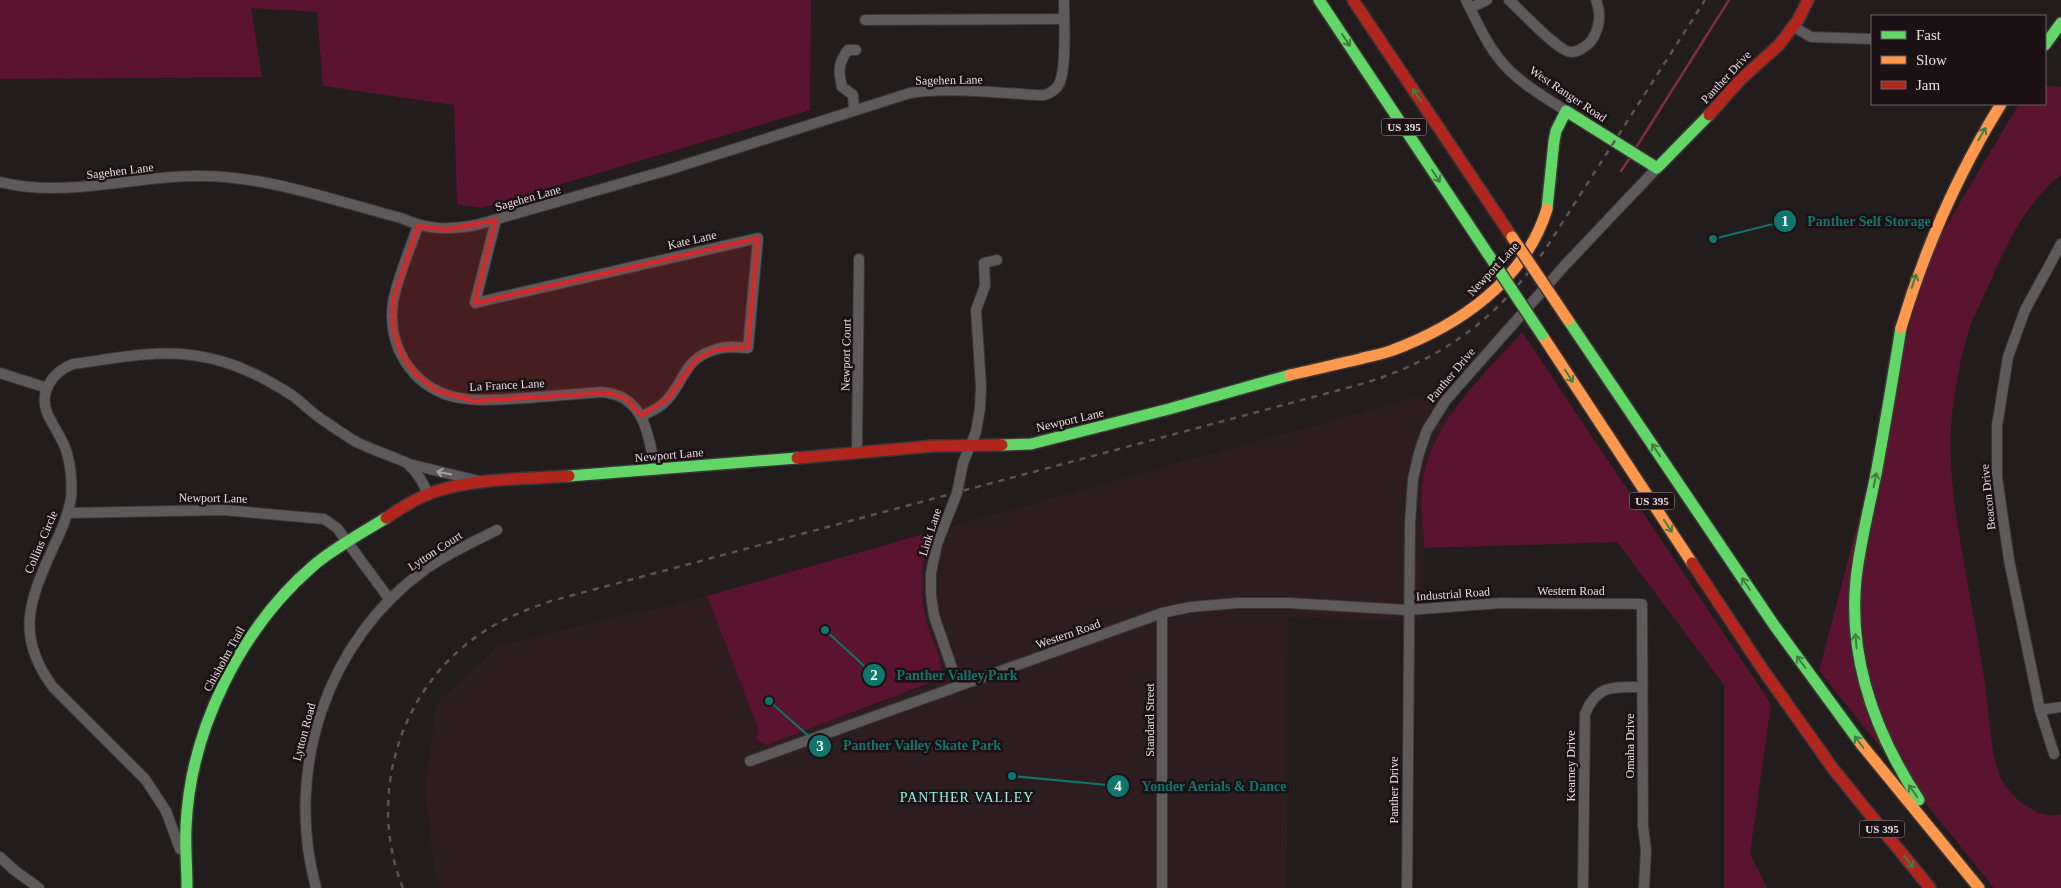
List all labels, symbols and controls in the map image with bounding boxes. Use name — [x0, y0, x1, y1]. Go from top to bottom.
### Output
legend — [1871, 15, 2046, 105]
text: Fast — [1916, 27, 1942, 43]
one-way arrow — [1341, 33, 1351, 47]
street label: Panther Drive — [1698, 48, 1754, 106]
text: Slow — [1916, 52, 1947, 68]
street label: West Ranger Road — [1527, 63, 1609, 125]
street label: Sagehen Lane — [915, 72, 983, 88]
text: Jam — [1916, 77, 1940, 93]
one-way arrow — [1411, 88, 1422, 102]
road number: US 395 — [1382, 118, 1426, 136]
one-way arrow — [1978, 128, 1988, 142]
street label: Sagehen Lane — [86, 160, 154, 182]
one-way arrow — [1431, 169, 1441, 183]
street label: Sagehen Lane — [494, 182, 562, 214]
callout: Panther Self Storage — [1772, 207, 1941, 236]
text: 1 — [1781, 213, 1789, 229]
text: Panther Self Storage — [1807, 214, 1931, 229]
street label: Kate Lane — [666, 228, 718, 252]
street label: Newport Lane — [1464, 239, 1522, 299]
one-way arrow — [1910, 274, 1920, 290]
street label: Newport Court — [838, 318, 854, 391]
street label: Panther Drive — [1424, 345, 1478, 405]
one-way arrow — [1564, 369, 1574, 383]
street label: La France Lane — [469, 376, 545, 394]
street label: Newport Lane — [1035, 405, 1105, 435]
one-way arrow — [1651, 443, 1661, 457]
street label: Newport Lane — [634, 445, 704, 465]
street label: Beacon Drive — [1978, 463, 1998, 531]
one-way arrow — [436, 467, 452, 477]
one-way arrow — [1870, 473, 1880, 489]
street label: Newport Lane — [178, 490, 248, 506]
road number: US 395 — [1630, 492, 1674, 510]
street label: Link Lane — [916, 506, 944, 558]
street label: Collins Circle — [21, 508, 61, 576]
one-way arrow — [1664, 519, 1674, 533]
street label: Lytton Court — [405, 528, 465, 574]
one-way arrow — [1741, 578, 1751, 592]
street label: Industrial Road — [1415, 584, 1491, 604]
street label: Western Road — [1537, 584, 1605, 598]
street label: Western Road — [1034, 616, 1102, 652]
street label: Chisholm Trail — [200, 623, 248, 694]
one-way arrow — [1851, 633, 1861, 649]
one-way arrow — [1796, 655, 1806, 669]
callout: Panther Valley Park — [861, 661, 1028, 690]
text: 2 — [870, 667, 878, 683]
text: Panther Valley Park — [896, 668, 1018, 683]
street label: Standard Street — [1143, 683, 1157, 757]
street label: Lytton Road — [290, 701, 318, 763]
street label: Omaha Drive — [1623, 714, 1637, 778]
callout: Panther Valley Skate Park — [808, 731, 1011, 760]
street label: Kearney Drive — [1564, 731, 1578, 801]
one-way arrow — [1854, 736, 1865, 749]
text: 3 — [816, 738, 824, 754]
text: Panther Valley Skate Park — [843, 738, 1001, 753]
street label: Panther Drive — [1387, 757, 1401, 823]
callout: Yonder Aerials & Dance — [1106, 771, 1297, 800]
text: 4 — [1114, 778, 1122, 794]
text: Yonder Aerials & Dance — [1142, 779, 1286, 794]
one-way arrow — [1908, 784, 1918, 798]
district label: PANTHER VALLEY — [900, 790, 1034, 805]
road number: US 395 — [1860, 821, 1904, 838]
one-way arrow — [1904, 856, 1915, 869]

